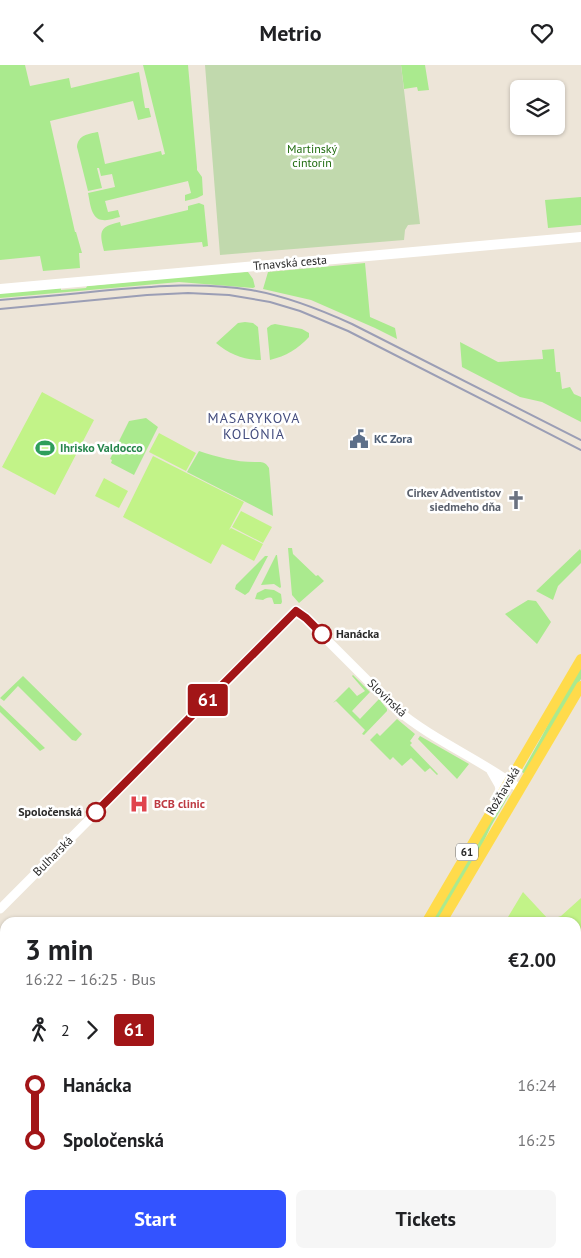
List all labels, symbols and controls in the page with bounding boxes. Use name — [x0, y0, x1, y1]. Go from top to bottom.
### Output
icon: back — [25, 19, 53, 47]
text: Metrio — [260, 19, 321, 47]
icon: heart — [528, 19, 556, 47]
map controls — [510, 80, 565, 135]
button: layers — [510, 80, 565, 135]
park label: Martinský cintorín — [287, 141, 337, 170]
street label: Trnavská cesta — [252, 252, 328, 273]
district label: MASARYKOVA KOLÓNIA — [208, 409, 300, 443]
public building icon: KC Zora — [348, 428, 370, 450]
place label: KC Zora — [374, 431, 413, 446]
sports icon: Ihrisko Valdocco — [34, 437, 56, 459]
place label: Ihrisko Valdocco — [60, 440, 143, 455]
place label: Cirkev Adventistov siedmeho dňa — [407, 485, 501, 514]
church icon: Cirkev Adventistov siedmeho dňa — [505, 489, 527, 511]
marker: Hanácka — [312, 624, 332, 644]
place label: Hanácka — [336, 626, 379, 641]
street label: Slovinská — [365, 675, 410, 720]
line badge: 61 — [186, 684, 230, 716]
text: 61 — [198, 688, 218, 711]
street label: Rožňavská — [482, 764, 523, 817]
hospital icon: BCB clinic — [128, 793, 150, 815]
place label: BCB clinic — [154, 796, 205, 811]
marker: Spoločenská — [86, 802, 106, 822]
place label: Spoločenská — [18, 804, 82, 819]
street label: Bulharská — [30, 833, 76, 879]
road number: 61 — [456, 844, 478, 861]
text: 3 min — [25, 931, 93, 968]
text: €2.00 — [508, 948, 556, 972]
text: 16:22 – 16:25 · Bus — [25, 969, 156, 989]
icon: walk — [25, 1016, 53, 1044]
icon: forward — [78, 1016, 106, 1044]
text: 61 — [124, 1018, 144, 1041]
text: 2 — [61, 1020, 70, 1040]
text: Hanácka — [63, 1073, 132, 1097]
text: 16:24 — [518, 1075, 556, 1095]
text: Spoločenská — [63, 1128, 164, 1152]
text: 16:25 — [518, 1130, 556, 1150]
button: Start — [25, 1190, 286, 1248]
button: Tickets — [296, 1190, 556, 1248]

